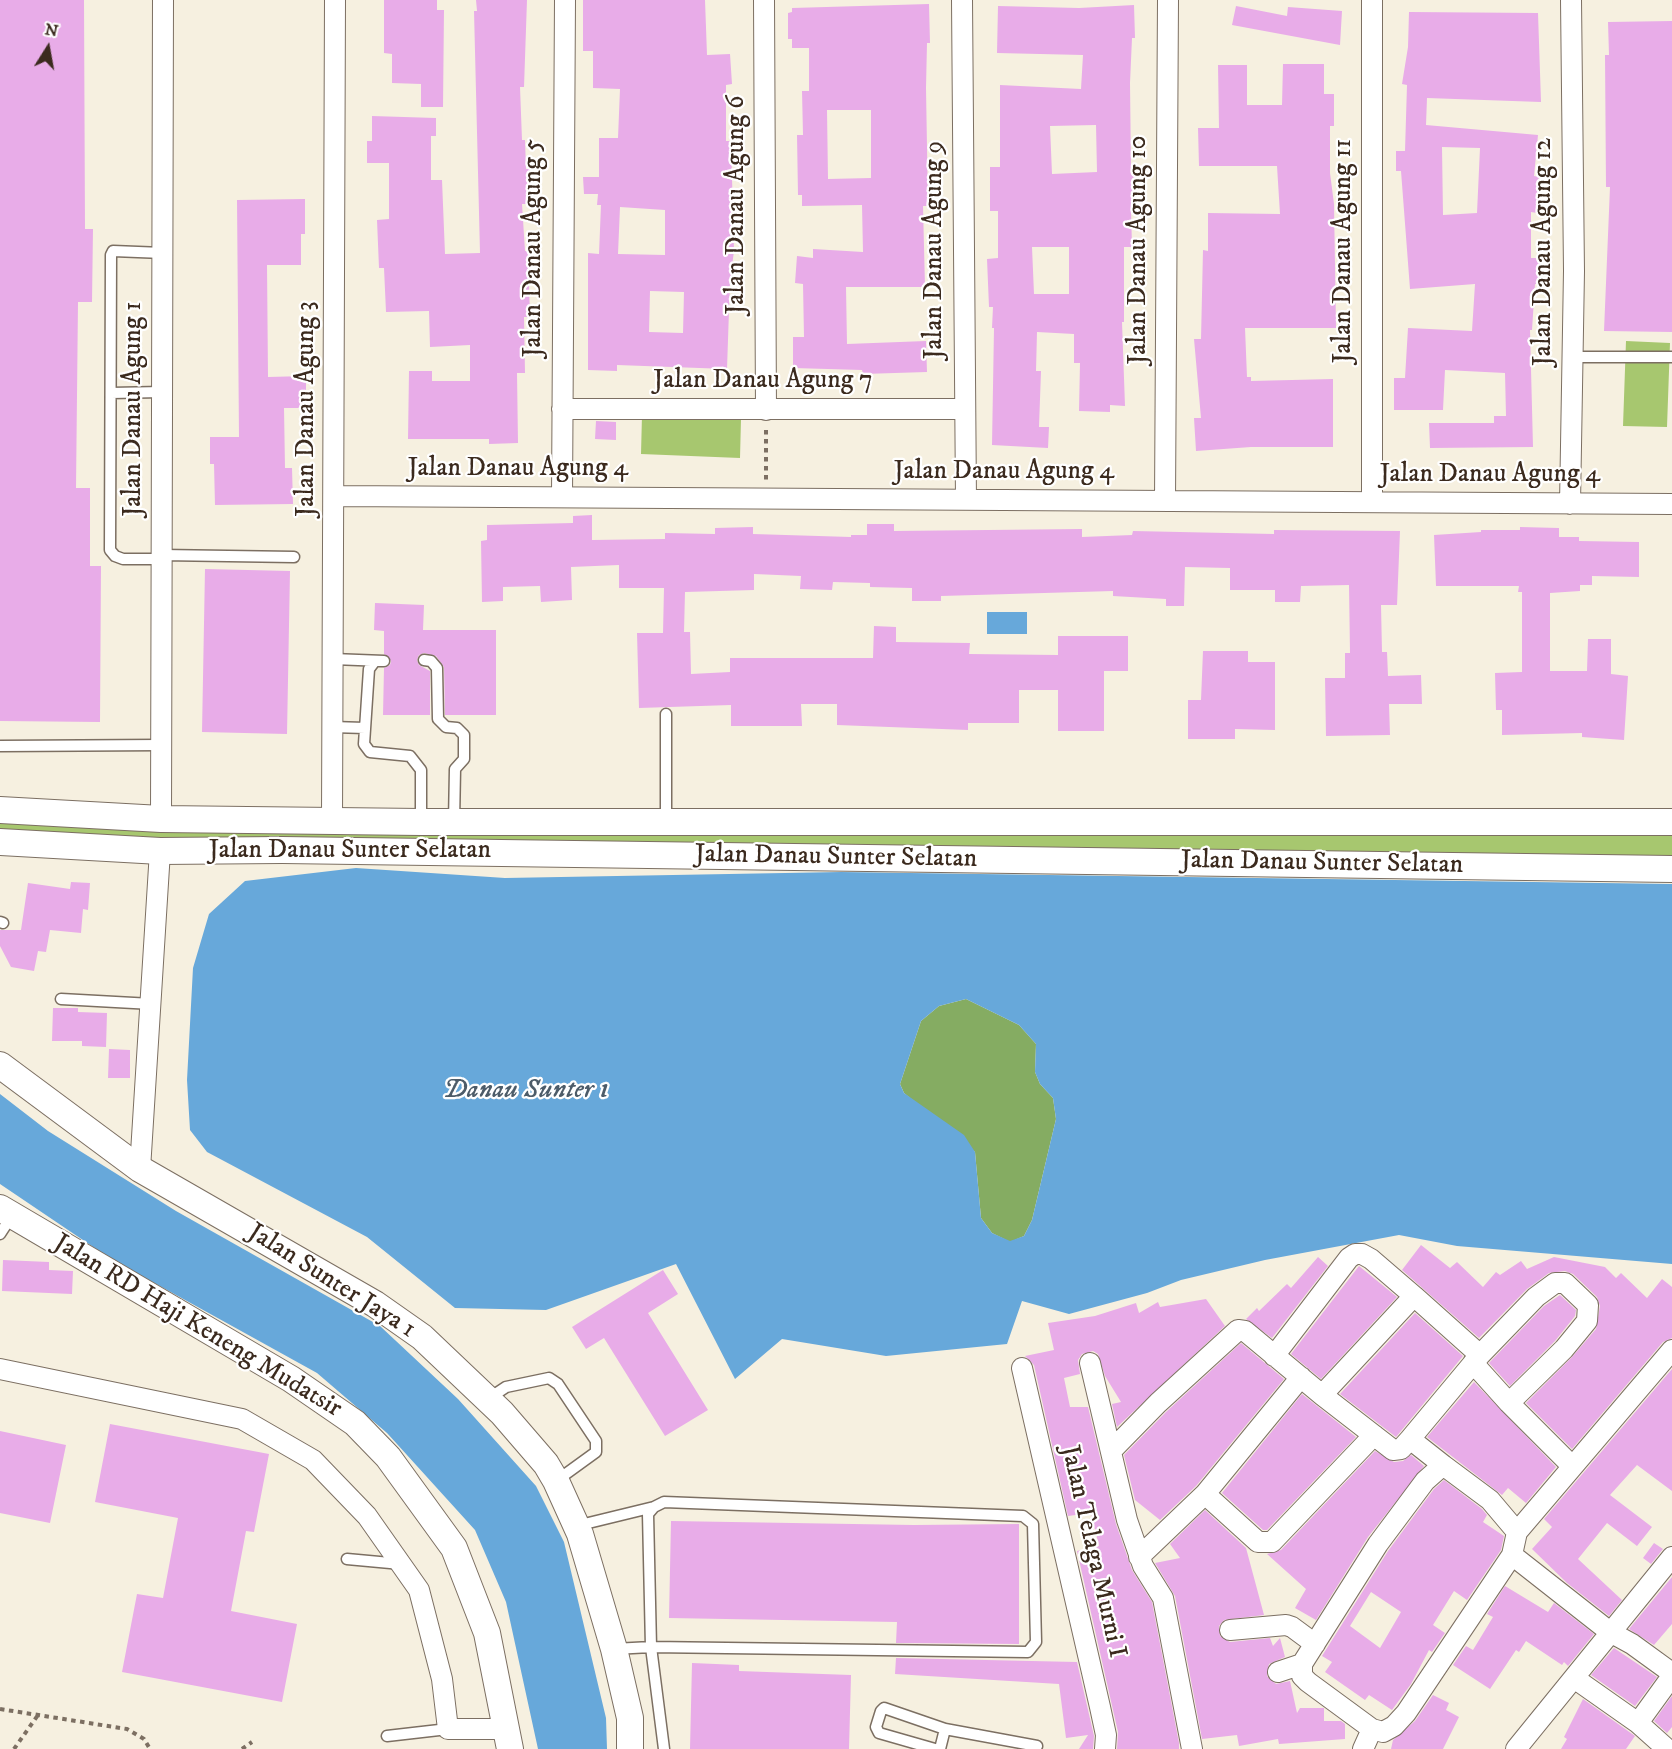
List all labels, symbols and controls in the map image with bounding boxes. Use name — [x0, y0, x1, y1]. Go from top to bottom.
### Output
north arrow — [18, 18, 78, 78]
text: N — [43, 19, 60, 41]
street label: Jalan Danau Agung 6 — [722, 95, 754, 315]
street label: Jalan Danau Agung 10 — [1124, 135, 1156, 365]
street label: Jalan Danau Agung 12 — [1529, 138, 1561, 366]
street label: Jalan Danau Agung 5 — [519, 139, 551, 357]
street label: Jalan Danau Agung 11 — [1329, 139, 1361, 363]
street label: Jalan Danau Agung 9 — [920, 141, 952, 359]
street label: Jalan Danau Agung 1 — [119, 301, 151, 517]
street label: Jalan Danau Agung 3 — [292, 301, 324, 517]
street label: Jalan Danau Agung 7 — [653, 366, 873, 398]
street label: Jalan Danau Agung 4 — [408, 454, 628, 486]
street label: Jalan Danau Agung 4 — [894, 457, 1114, 489]
street label: Jalan Danau Agung 4 — [1380, 460, 1600, 492]
street label: Jalan Danau Sunter Selatan — [209, 836, 491, 868]
street label: Jalan Danau Sunter Selatan — [695, 840, 977, 876]
street label: Jalan Danau Sunter Selatan — [1181, 846, 1463, 882]
water label: Danau Sunter 1 — [443, 1075, 609, 1107]
street label: Jalan Sunter Jaya 1 — [241, 1218, 421, 1346]
street label: Jalan RD Haji Keneng Mudatsir — [47, 1228, 347, 1426]
street label: Jalan Telaga Murni I — [1052, 1443, 1132, 1661]

